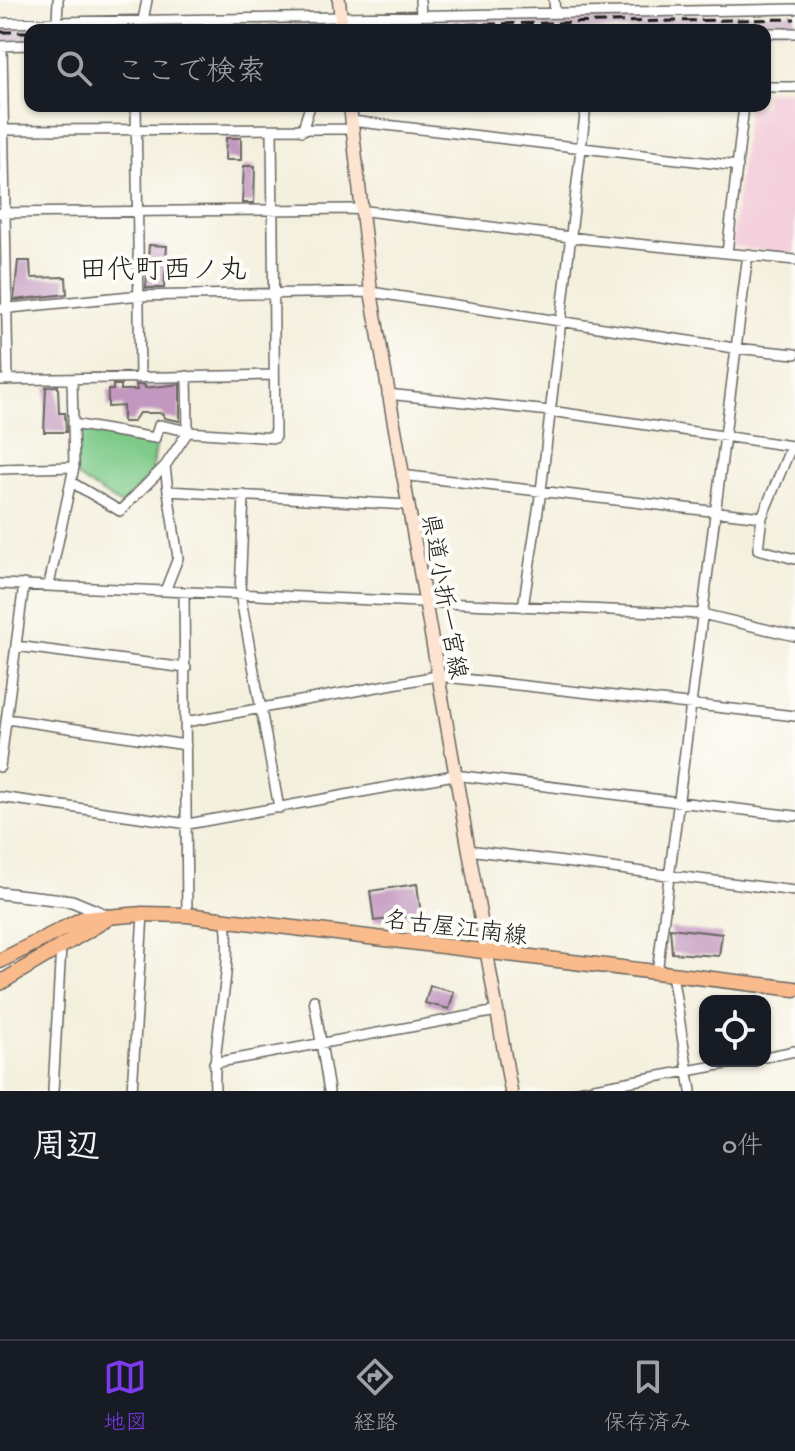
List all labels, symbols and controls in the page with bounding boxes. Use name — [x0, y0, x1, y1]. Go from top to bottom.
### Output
search box — [24, 24, 771, 112]
icon: search — [52, 46, 96, 90]
text: ここで検索 — [116, 57, 266, 92]
district label: 田代町西ノ丸 — [79, 255, 247, 289]
street label: 県道小折一宮線 — [413, 511, 471, 682]
street label: 名古屋江南線 — [382, 906, 529, 954]
map controls — [699, 995, 771, 1067]
button: locate — [699, 995, 771, 1067]
text: 周辺 — [32, 1130, 100, 1170]
text: 0件 — [722, 1133, 763, 1164]
tab: 地図 — [103, 1355, 147, 1438]
tab: 経路 — [353, 1355, 398, 1438]
tab: 保存済み — [604, 1355, 692, 1438]

